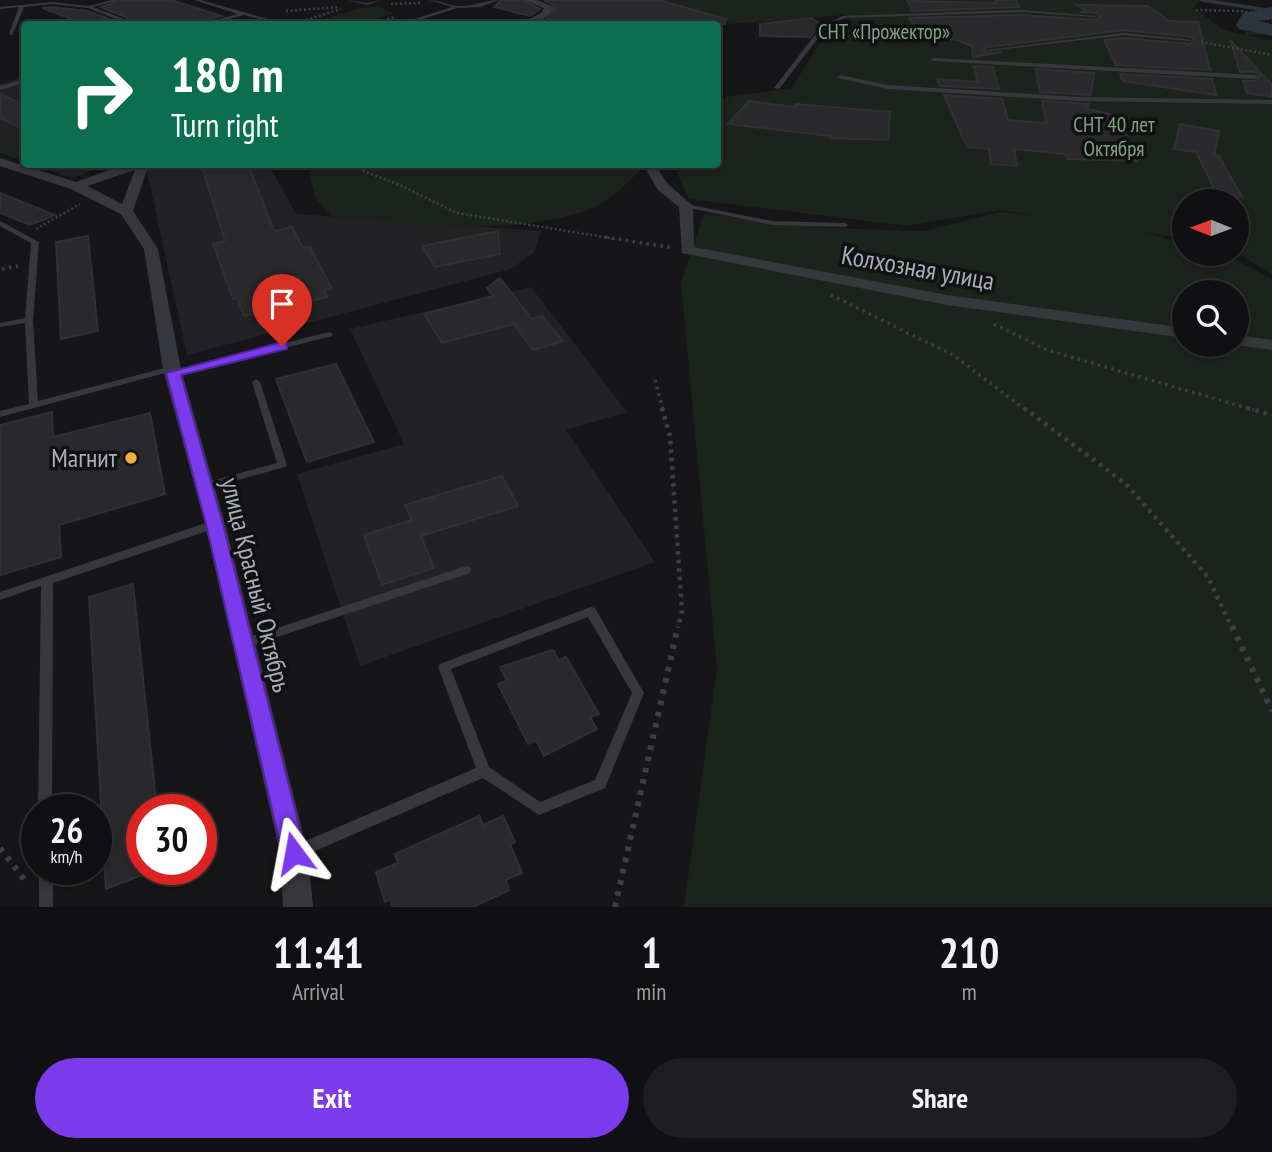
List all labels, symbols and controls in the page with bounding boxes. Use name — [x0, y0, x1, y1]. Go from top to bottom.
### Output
park label: СНТ «Прожектор» — [818, 18, 950, 45]
text: 180 m — [171, 42, 284, 106]
icon: right — [56, 49, 147, 140]
text: Turn right — [171, 104, 279, 146]
park label: СНТ 40 лет Октября — [1073, 111, 1155, 162]
north arrow — [1172, 189, 1250, 266]
map controls — [1172, 189, 1249, 357]
street label: Колхозная улица — [839, 238, 997, 297]
pin — [252, 274, 312, 346]
button: search — [1172, 280, 1249, 357]
icon: arrive — [263, 285, 301, 323]
place label: Магнит — [51, 441, 118, 474]
marker: Магнит — [123, 450, 139, 466]
street label: улица Красный Октябрь — [214, 474, 299, 696]
speed limit sign: 30 — [126, 794, 217, 885]
text: 26 — [50, 807, 83, 853]
position arrow — [257, 816, 331, 890]
text: km/h — [51, 845, 82, 868]
text: 11:41 — [273, 925, 364, 980]
text: 1 — [641, 925, 661, 980]
text: 210 — [939, 925, 999, 980]
text: Arrival — [292, 977, 344, 1006]
text: min — [636, 977, 666, 1006]
text: m — [962, 977, 977, 1006]
button: Exit — [35, 1058, 629, 1138]
button: Share — [643, 1058, 1237, 1138]

